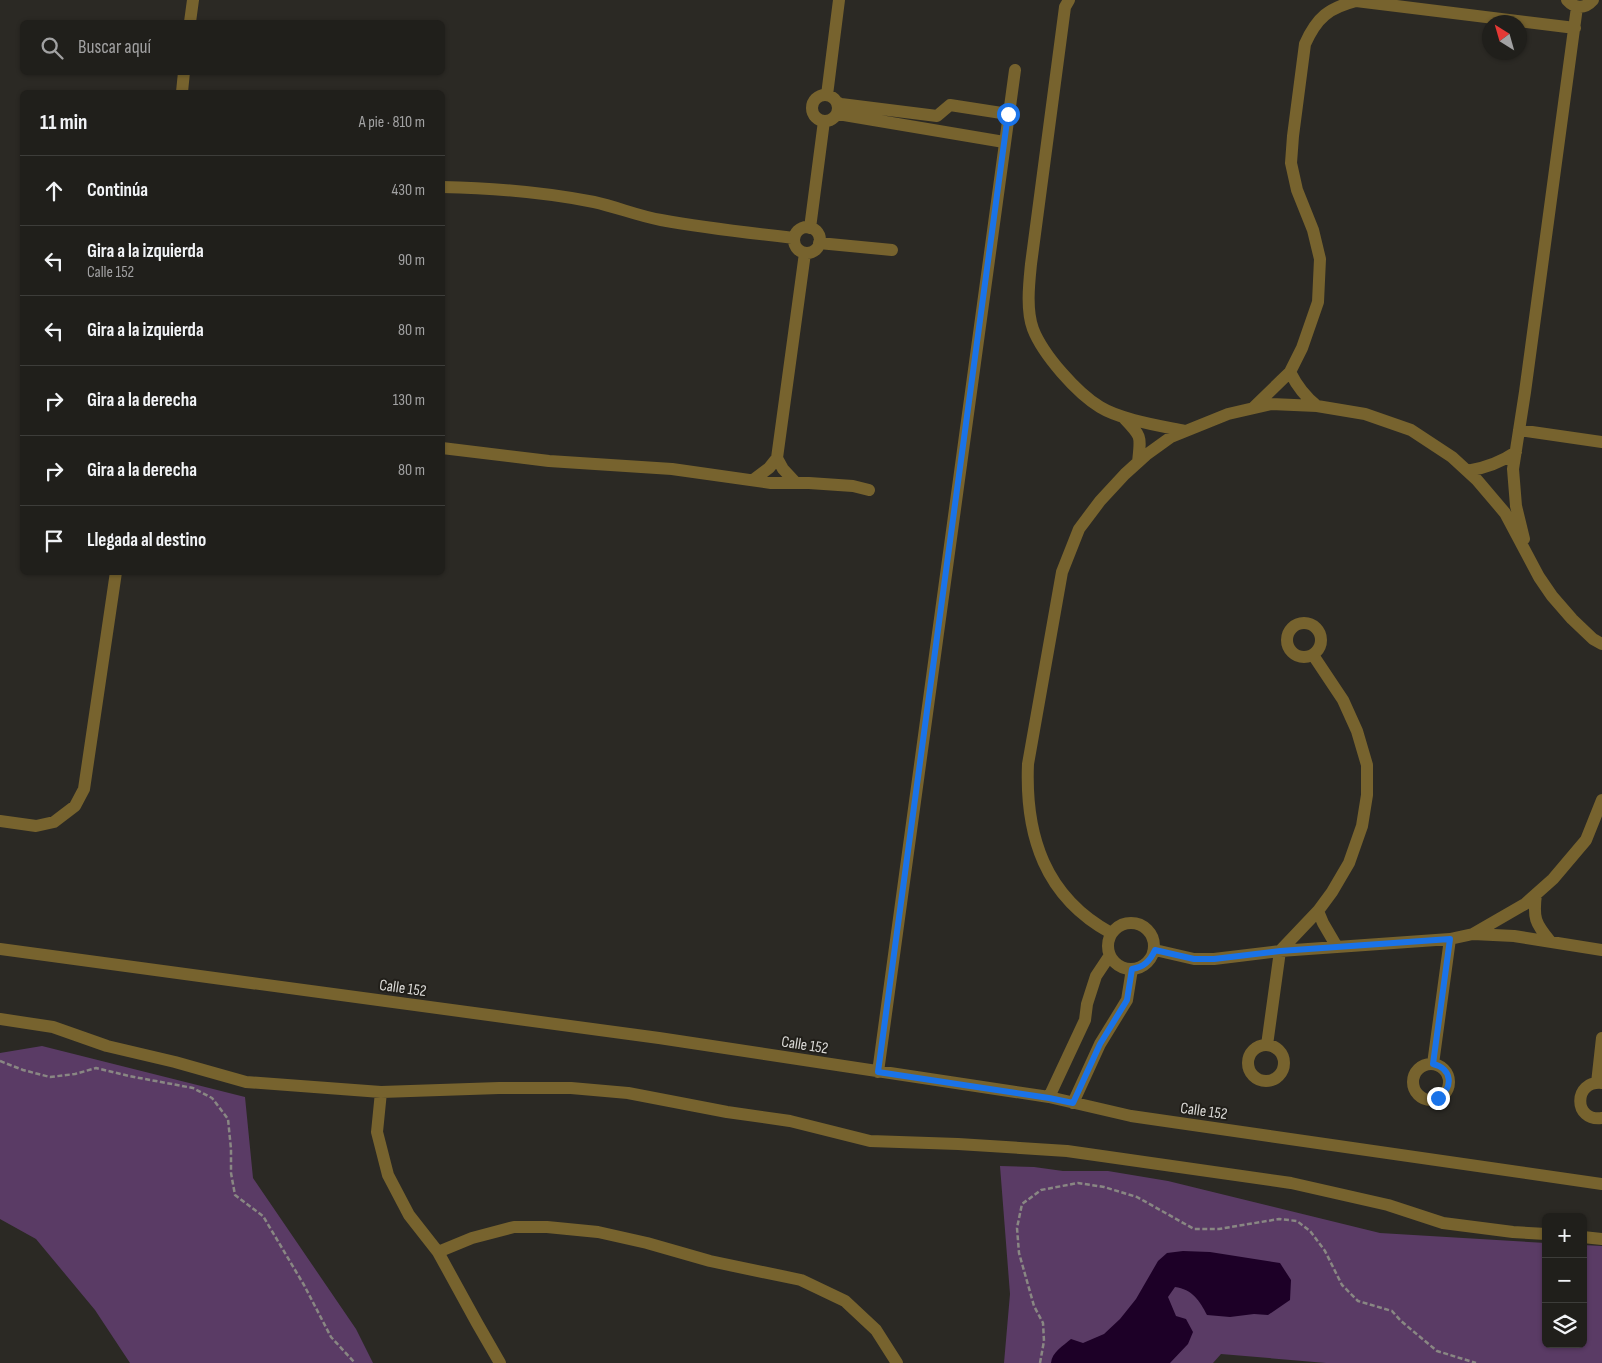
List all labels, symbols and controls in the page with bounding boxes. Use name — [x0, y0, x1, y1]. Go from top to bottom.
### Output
north arrow — [1482, 15, 1527, 60]
search box — [20, 20, 445, 75]
icon: search — [38, 34, 66, 62]
text: Buscar aquí — [78, 36, 151, 59]
route start — [997, 103, 1020, 126]
text: 11 min — [40, 110, 87, 135]
text: A pie · 810 m — [359, 113, 425, 132]
icon: ahead — [40, 177, 68, 205]
text: Continúa — [87, 179, 148, 202]
text: 430 m — [392, 181, 425, 200]
text: Gira a la izquierda — [87, 240, 204, 263]
icon: left — [40, 247, 68, 275]
text: 90 m — [398, 251, 425, 270]
text: Calle 152 — [87, 263, 134, 282]
icon: left — [40, 317, 68, 345]
text: Gira a la izquierda — [87, 319, 204, 342]
text: 80 m — [398, 321, 425, 340]
icon: right — [40, 387, 68, 415]
text: Gira a la derecha — [87, 389, 197, 412]
text: 130 m — [393, 391, 425, 410]
icon: right — [40, 457, 68, 485]
text: Gira a la derecha — [87, 459, 197, 482]
text: 80 m — [398, 461, 425, 480]
icon: arrive — [40, 527, 68, 555]
text: Llegada al destino — [87, 529, 206, 552]
street label: Calle 152 — [378, 976, 427, 1001]
street label: Calle 152 — [780, 1032, 830, 1059]
route end — [1427, 1087, 1450, 1110]
street label: Calle 152 — [1179, 1099, 1228, 1124]
map controls — [1542, 1213, 1587, 1348]
button: + — [1542, 1213, 1587, 1258]
button: − — [1542, 1258, 1587, 1303]
button: layers — [1542, 1303, 1587, 1348]

